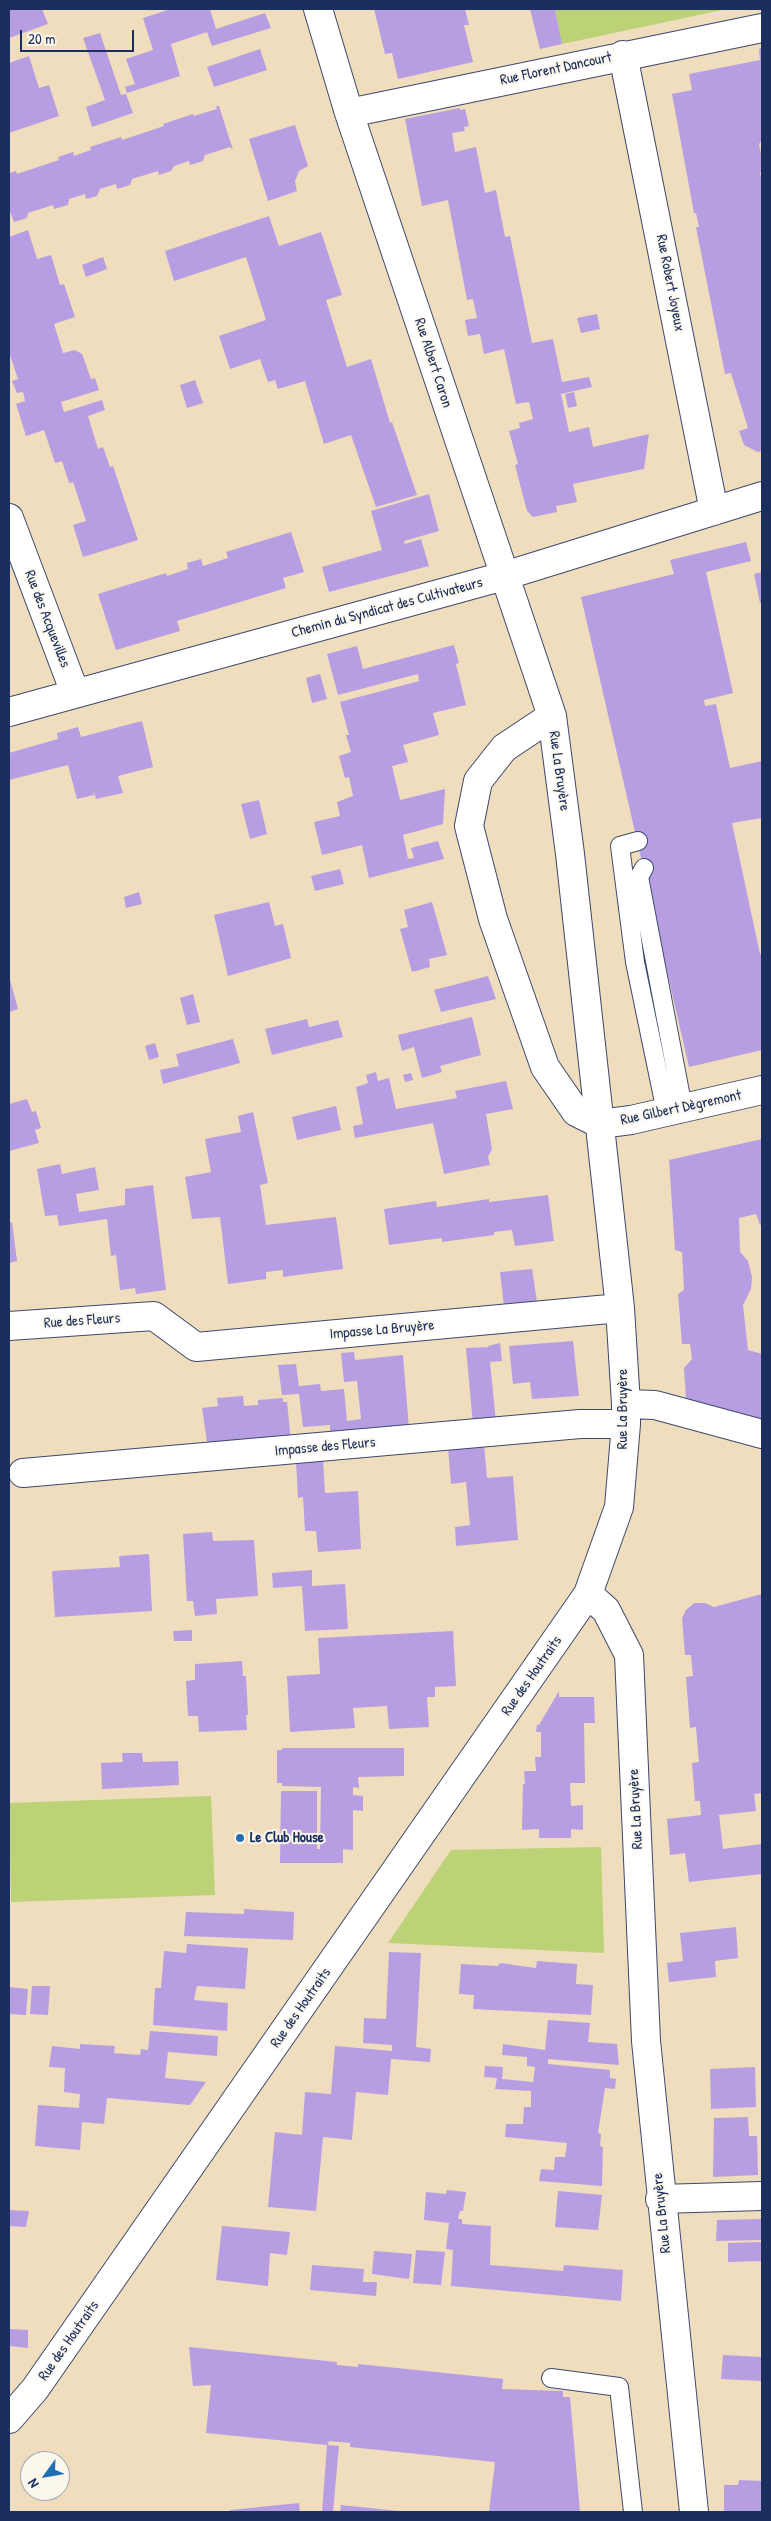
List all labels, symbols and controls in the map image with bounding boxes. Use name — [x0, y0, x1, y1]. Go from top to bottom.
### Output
scale bar — [22, 20, 136, 52]
text: 20 m — [28, 28, 55, 49]
street label: Rue Florent Dancourt — [499, 48, 613, 90]
street label: Rue Robert Joyeux — [652, 233, 688, 333]
street label: Rue Albert Caron — [410, 316, 456, 410]
street label: Rue des Acquevilles — [20, 568, 74, 670]
street label: Chemin du Syndicat des Cultivateurs — [289, 574, 485, 642]
street label: Rue La Bruyère — [544, 730, 574, 812]
street label: Rue Gilbert Dègremont — [619, 1086, 743, 1130]
street label: Rue des Fleurs — [43, 1309, 121, 1333]
street label: Impasse La Bruyère — [329, 1316, 435, 1344]
street label: Rue La Bruyère — [614, 1369, 632, 1449]
street label: Impasse des Fleurs — [274, 1434, 376, 1460]
street label: Rue des Houtraits — [498, 1633, 566, 1719]
street label: Rue La Bruyère — [625, 1768, 647, 1850]
place label: Le Club House — [250, 1829, 324, 1847]
marker: Le Club House — [234, 1832, 246, 1844]
street label: Rue des Houtraits — [267, 1965, 335, 2051]
street label: Rue La Bruyère — [649, 2172, 675, 2254]
street label: Rue des Houtraits — [35, 2298, 103, 2384]
north arrow — [20, 2451, 70, 2501]
text: N — [23, 2475, 43, 2492]

